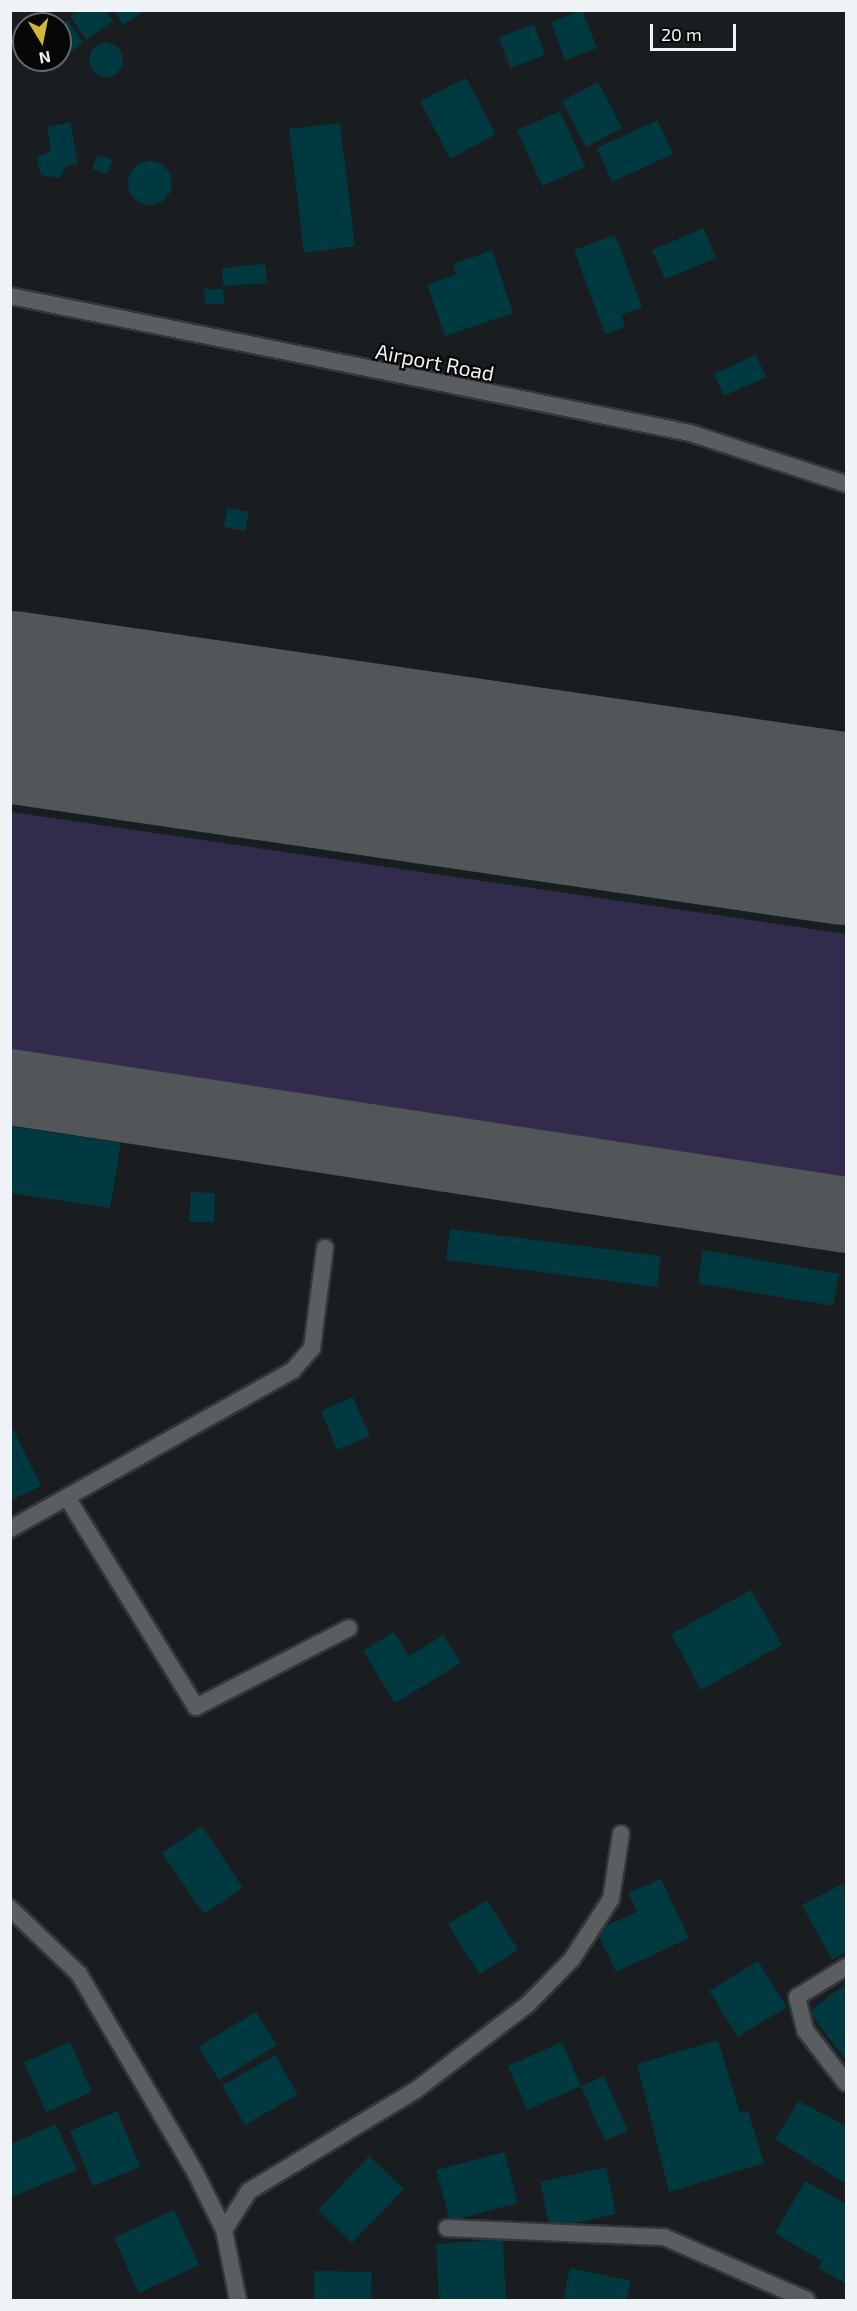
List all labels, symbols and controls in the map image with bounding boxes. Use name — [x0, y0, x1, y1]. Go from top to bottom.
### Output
north arrow — [12, 12, 72, 72]
scale bar — [653, 12, 738, 50]
text: 20 m — [661, 23, 702, 45]
text: N — [38, 48, 52, 69]
street label: Airport Road — [374, 338, 496, 386]

